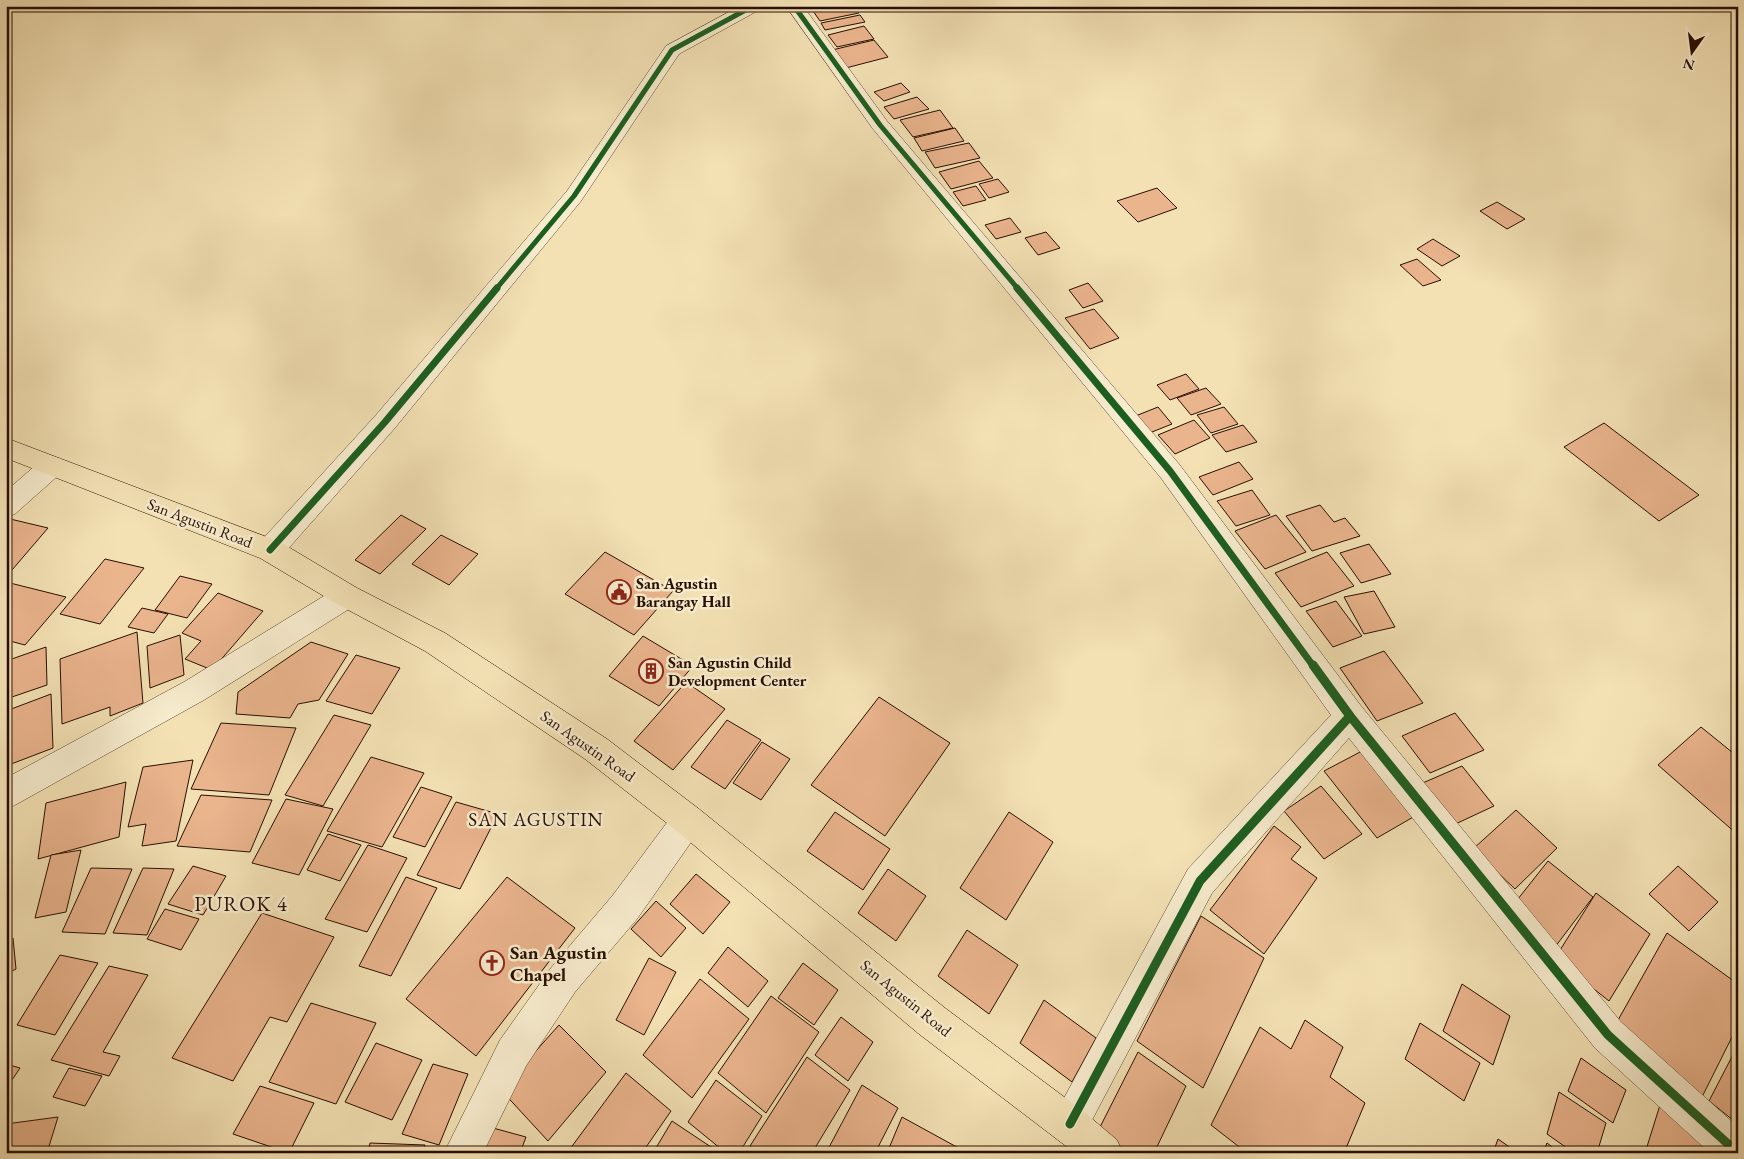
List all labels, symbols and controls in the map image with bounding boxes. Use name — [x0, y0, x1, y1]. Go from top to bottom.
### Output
north arrow — [1666, 28, 1716, 78]
text: N — [1681, 54, 1697, 75]
street label: San Agustin Road — [144, 493, 257, 553]
place label: San Agustin Barangay Hall — [636, 573, 731, 612]
public building icon: San Agustin Barangay Hall — [606, 579, 632, 605]
place label: San Agustin Child Development Center — [668, 652, 807, 691]
building icon: San Agustin Child Development Center — [638, 658, 664, 684]
street label: San Agustin Road — [536, 706, 640, 787]
district label: SAN AGUSTIN — [468, 807, 604, 832]
district label: PUROK 4 — [194, 890, 288, 917]
place label: San Agustin Chapel — [510, 940, 607, 987]
church icon: San Agustin Chapel — [479, 950, 505, 976]
street label: San Agustin Road — [856, 955, 957, 1042]

